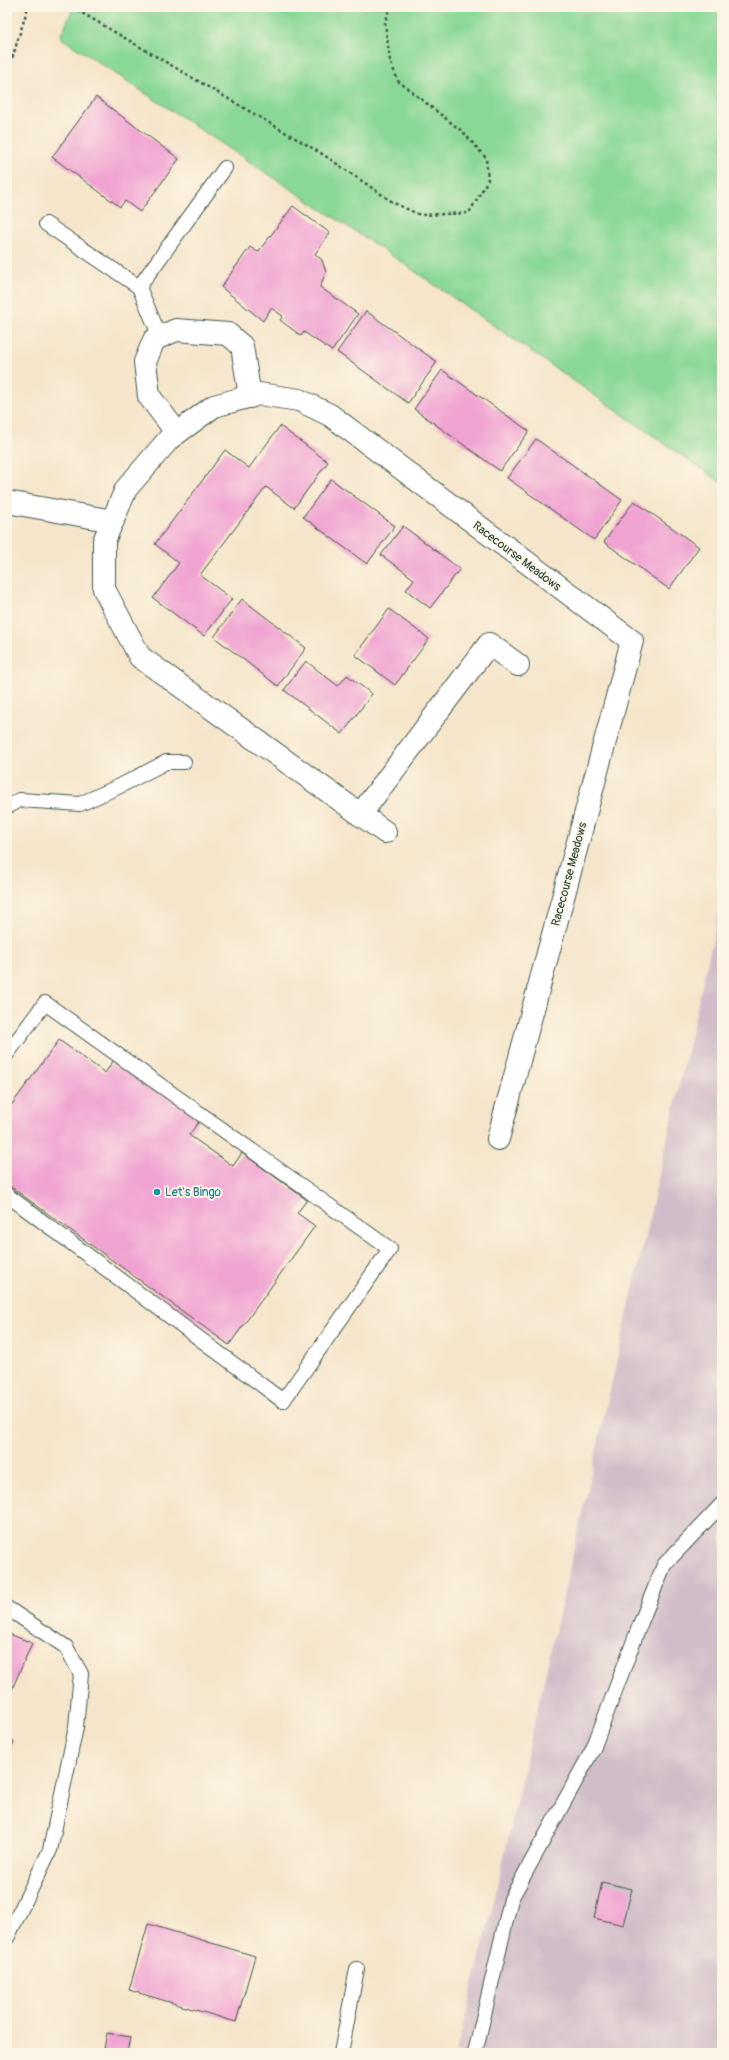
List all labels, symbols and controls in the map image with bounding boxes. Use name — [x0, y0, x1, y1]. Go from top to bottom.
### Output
street label: Racecourse Meadows — [470, 518, 564, 595]
street label: Racecourse Meadows — [548, 820, 591, 928]
place label: Let's Bingo — [165, 1185, 222, 1200]
marker: Let's Bingo — [152, 1187, 162, 1197]

